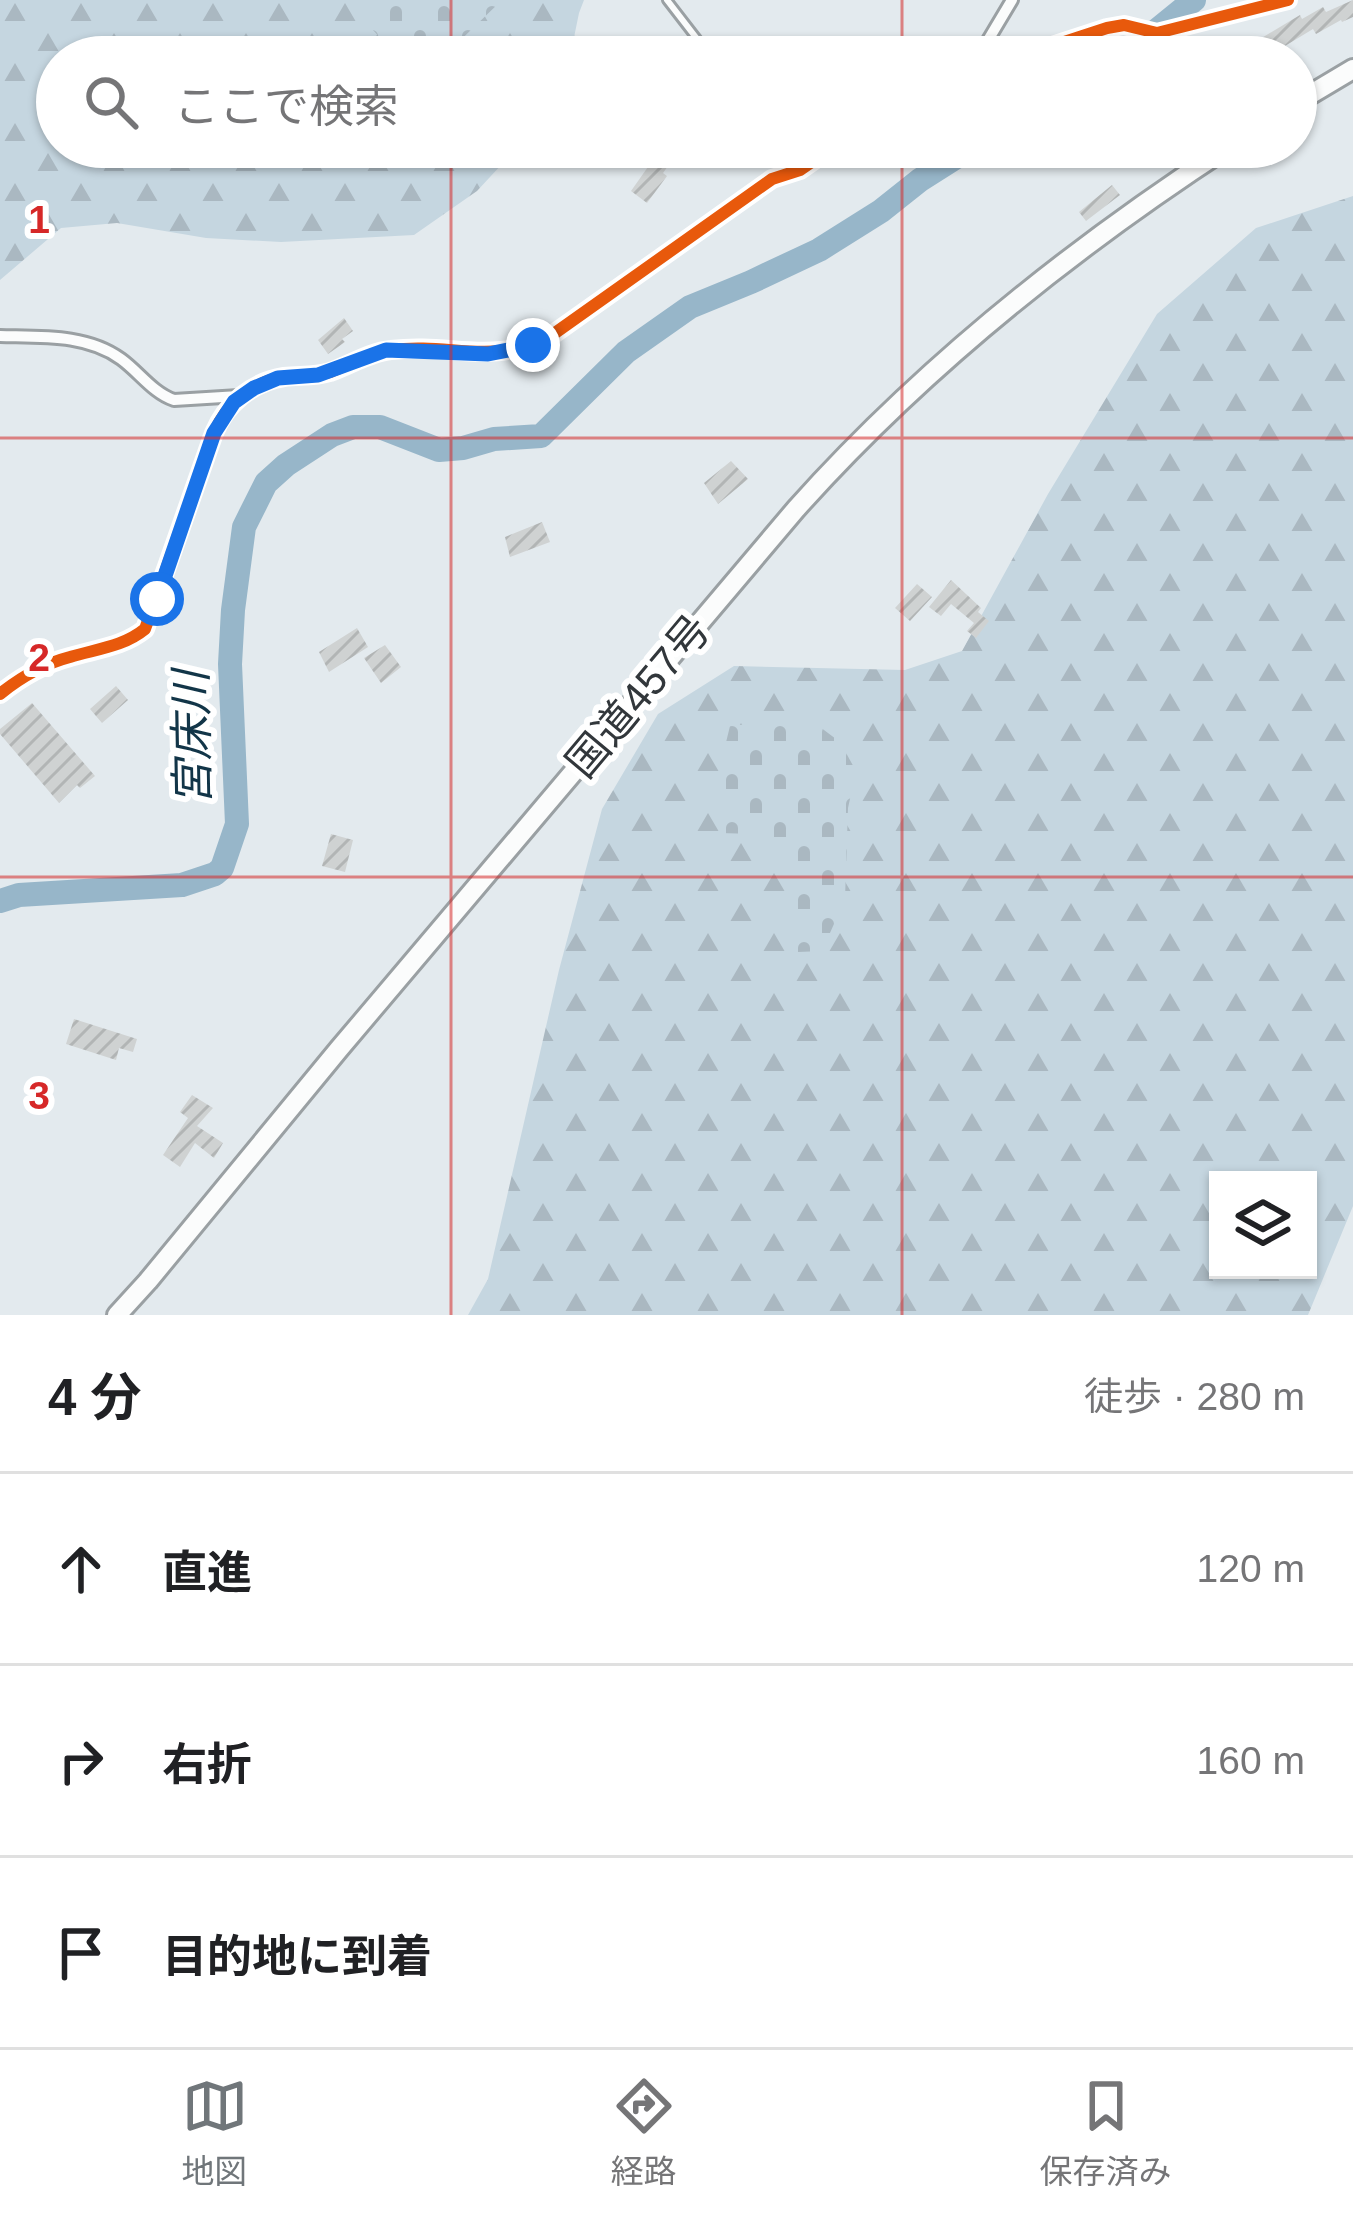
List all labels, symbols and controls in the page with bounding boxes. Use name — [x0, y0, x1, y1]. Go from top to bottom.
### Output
search box — [36, 36, 1317, 168]
icon: search — [78, 69, 144, 135]
text: ここで検索 — [174, 81, 399, 132]
text: 1 — [28, 198, 50, 241]
route end — [506, 318, 560, 372]
route start — [130, 572, 184, 626]
street label: 国道457号 — [557, 606, 719, 786]
text: 2 — [28, 636, 50, 679]
water label: 宮床川 — [165, 666, 219, 806]
text: 3 — [28, 1074, 50, 1117]
map controls — [1209, 1171, 1317, 1279]
button: layers — [1209, 1171, 1317, 1279]
text: 4 分 — [48, 1369, 142, 1426]
text: 徒歩 · 280 m — [1084, 1375, 1305, 1418]
icon: ahead — [48, 1536, 114, 1602]
text: 直進 — [162, 1547, 252, 1598]
text: 120 m — [1197, 1547, 1305, 1590]
icon: right — [48, 1728, 114, 1794]
text: 右折 — [162, 1739, 252, 1790]
text: 160 m — [1197, 1739, 1305, 1782]
icon: arrive — [48, 1920, 114, 1986]
text: 目的地に到着 — [162, 1931, 432, 1982]
tab: 地図 — [182, 2073, 248, 2193]
tab: 経路 — [611, 2073, 677, 2193]
tab: 保存済み — [1040, 2073, 1172, 2193]

